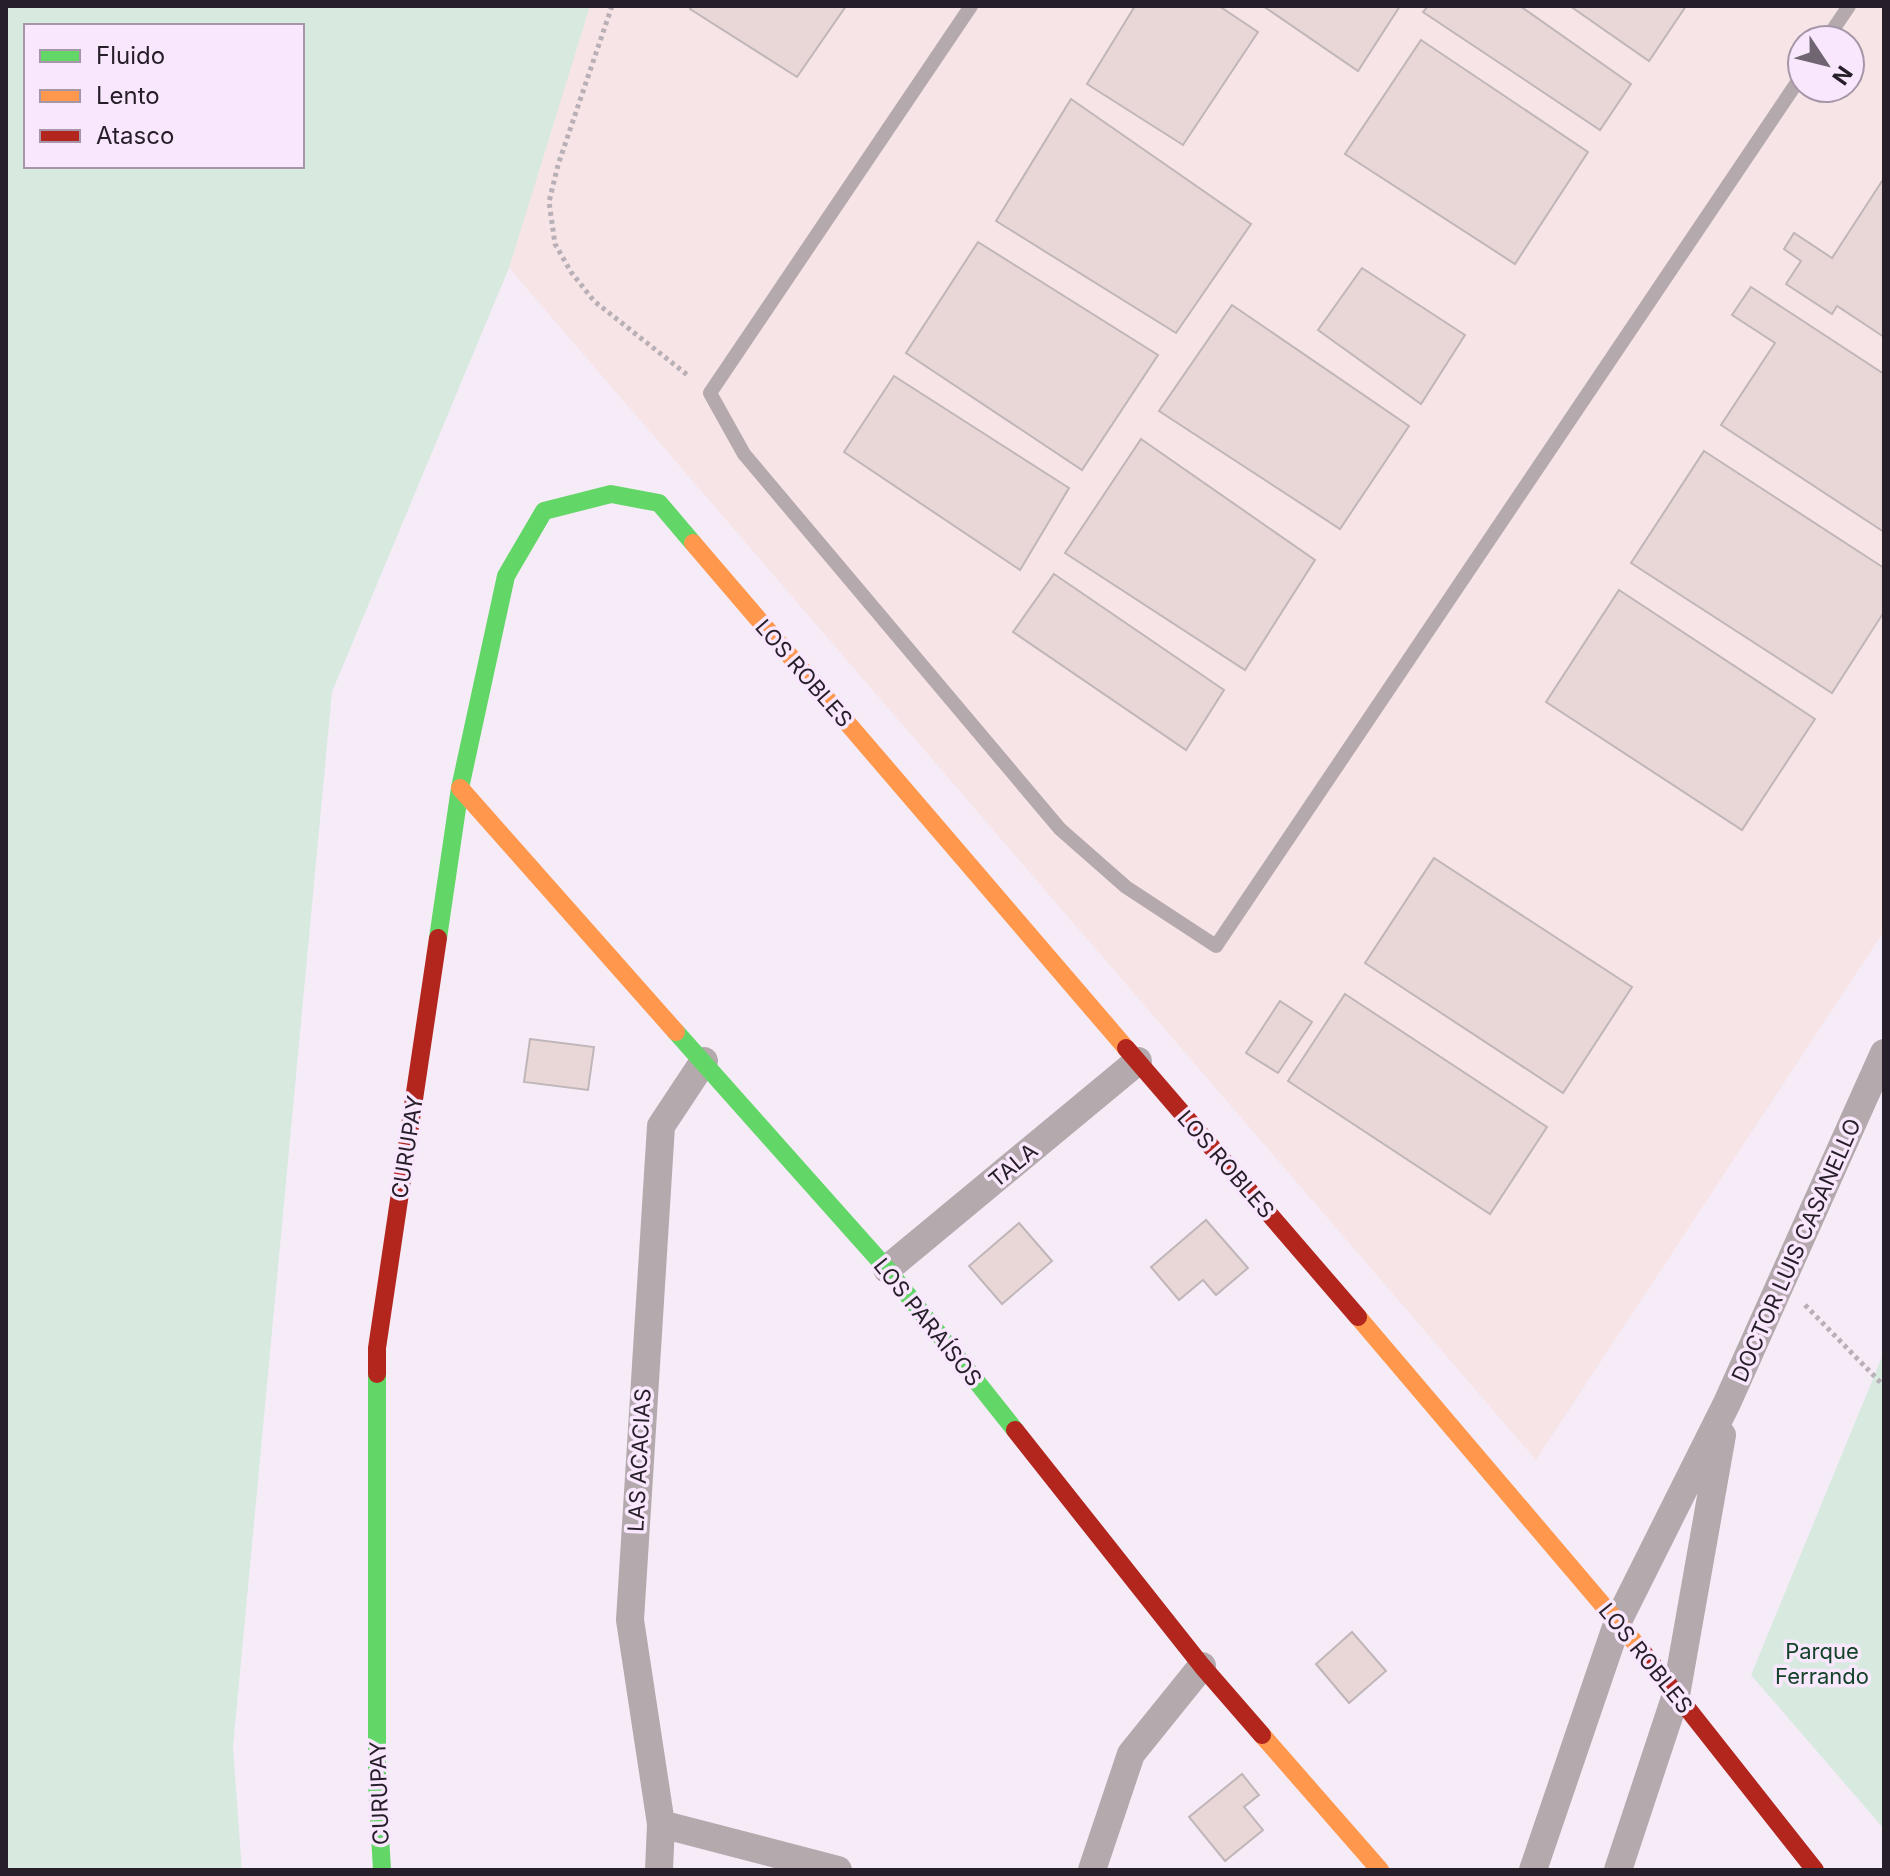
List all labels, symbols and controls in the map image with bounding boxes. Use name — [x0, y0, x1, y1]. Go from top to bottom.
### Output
legend — [24, 24, 304, 168]
north arrow — [1786, 24, 1866, 104]
text: Fluido — [96, 41, 165, 70]
text: N — [1827, 61, 1858, 90]
text: Lento — [96, 81, 160, 110]
text: Atasco — [96, 121, 174, 150]
street label: LOS ROBLES — [750, 614, 858, 732]
street label: CURUPAY — [386, 1094, 428, 1200]
street label: LOS ROBLES — [1172, 1105, 1280, 1223]
street label: DOCTOR LUIS CASANELLO — [1726, 1114, 1866, 1386]
street label: TALA — [984, 1137, 1042, 1193]
street label: LOS PARAÍSOS — [869, 1253, 987, 1391]
street label: LAS ACACIAS — [622, 1388, 656, 1532]
street label: LOS ROBLES — [1594, 1598, 1698, 1718]
park label: Parque Ferrando — [1775, 1638, 1869, 1689]
street label: CURUPAY — [364, 1741, 394, 1845]

